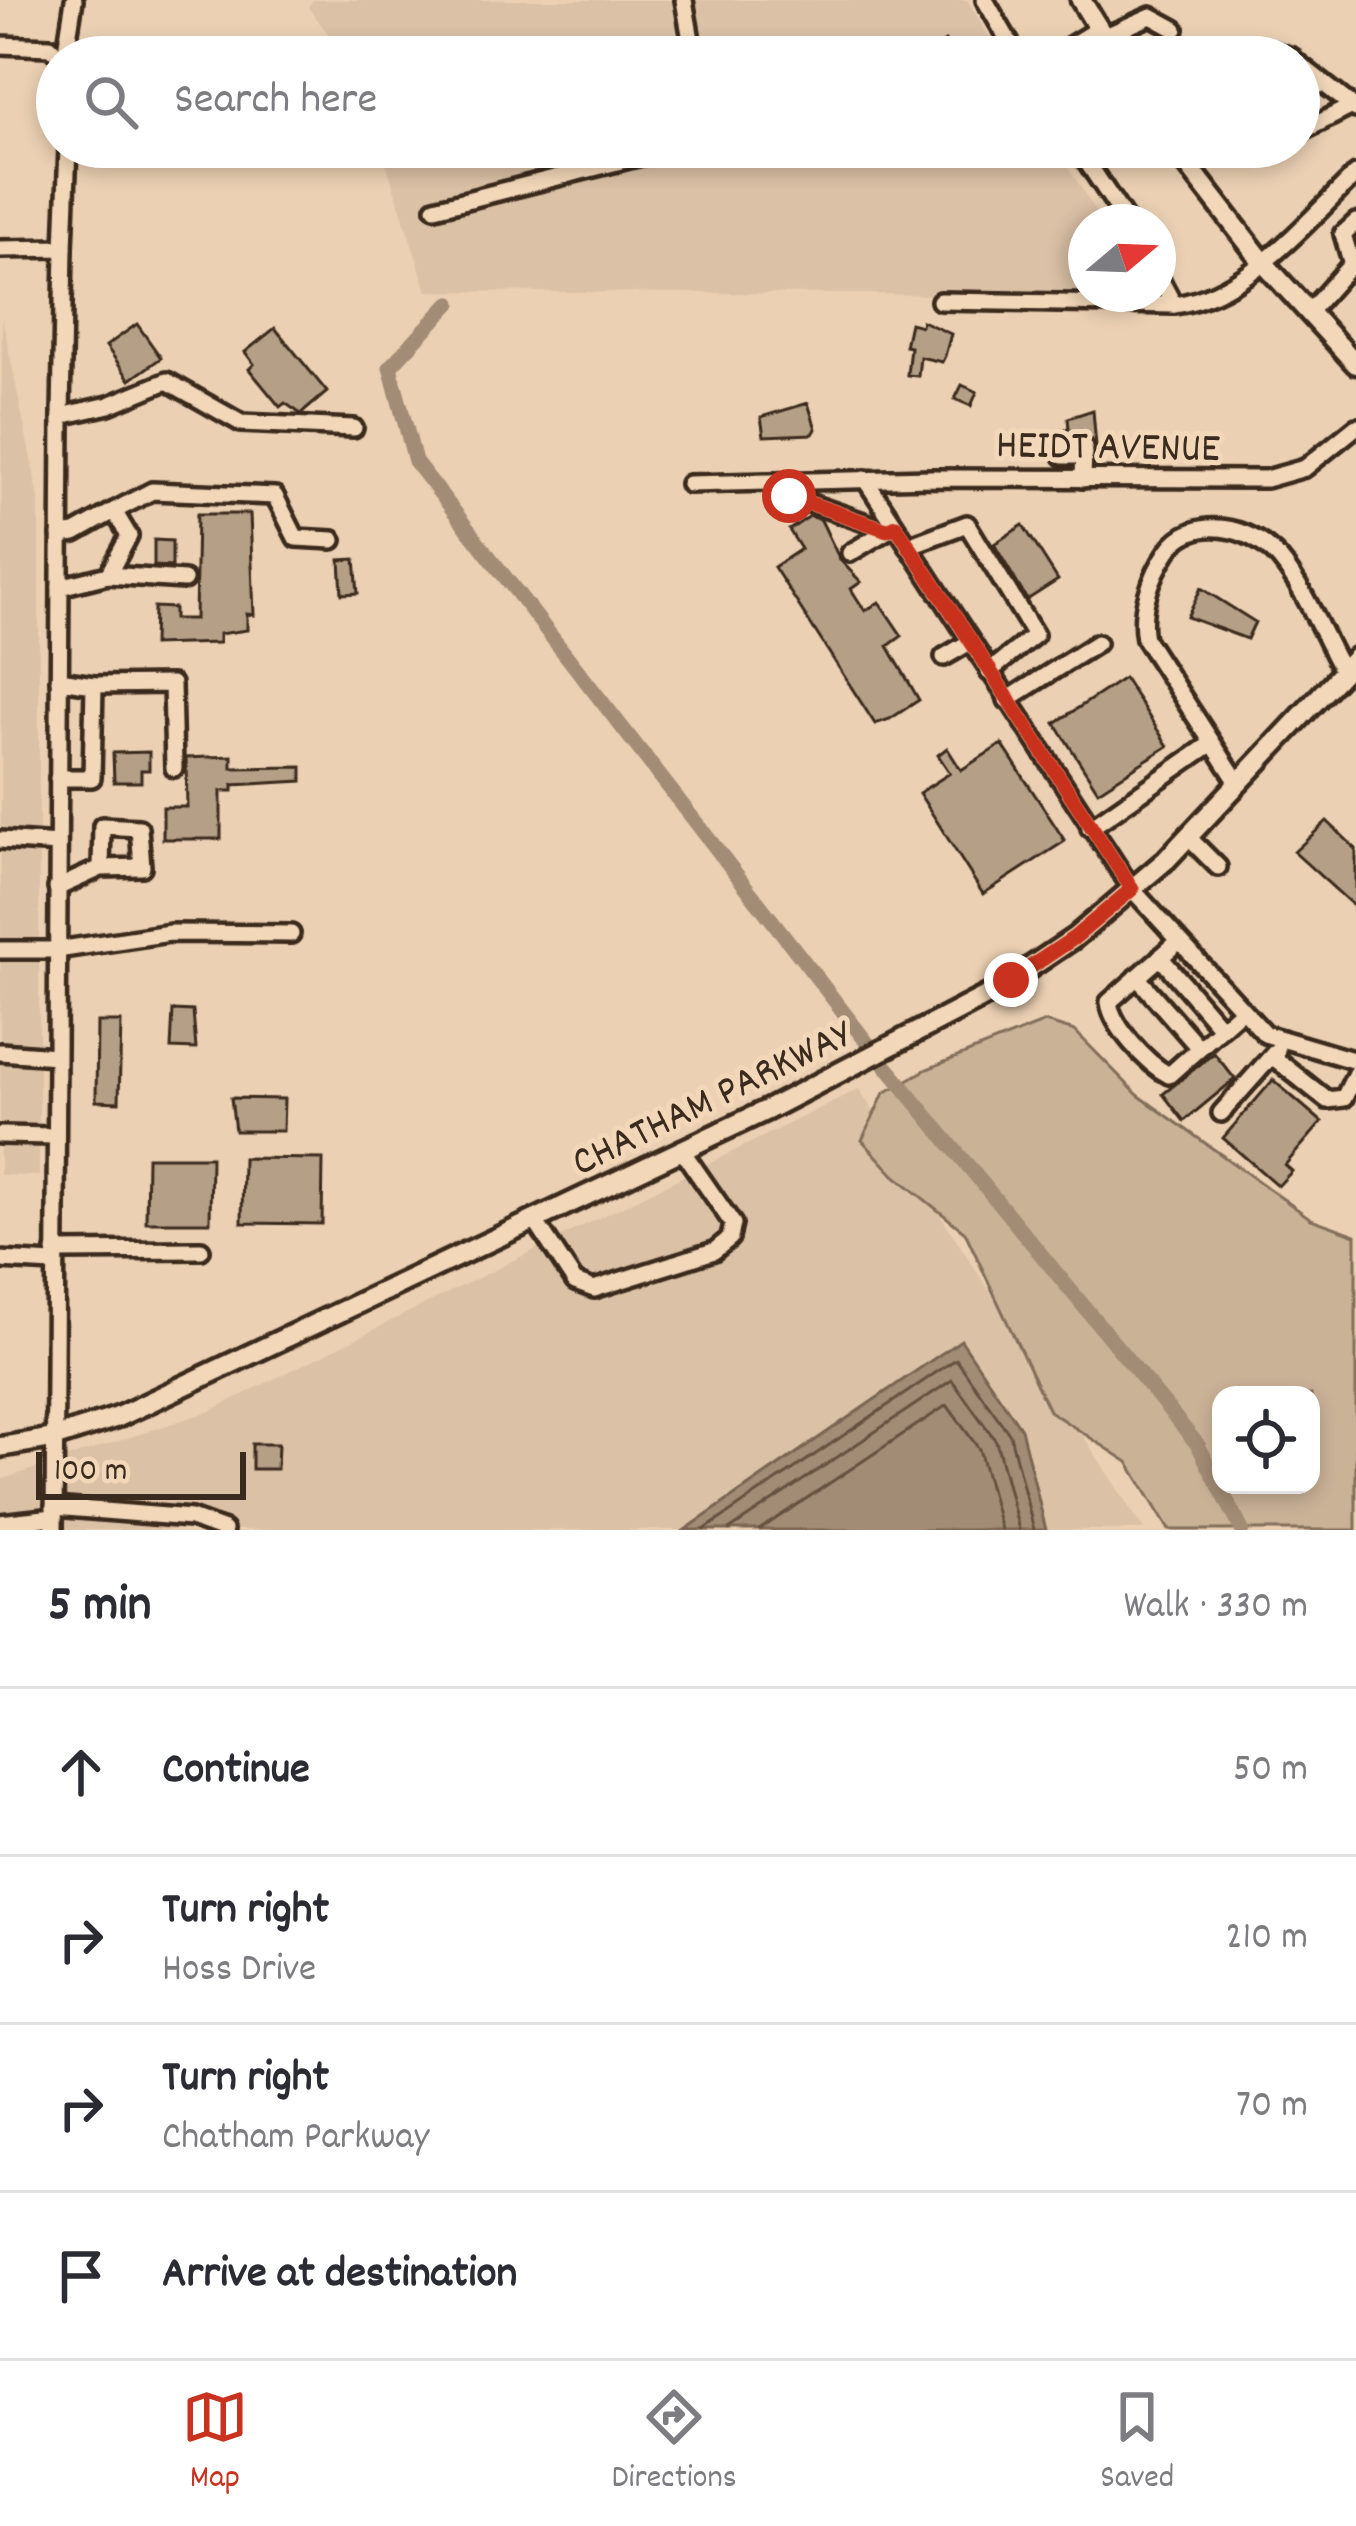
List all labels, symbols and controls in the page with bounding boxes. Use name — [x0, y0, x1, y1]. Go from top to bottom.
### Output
search box — [36, 36, 1320, 168]
icon: search — [78, 69, 144, 135]
text: Search here — [174, 70, 377, 134]
north arrow — [1068, 204, 1176, 312]
street label: HEIDT AVENUE — [995, 418, 1220, 482]
route start — [762, 469, 816, 523]
route end — [984, 953, 1038, 1007]
street label: CHATHAM PARKWAY — [563, 1007, 865, 1195]
map controls — [1212, 1386, 1320, 1494]
button: locate — [1212, 1386, 1320, 1494]
scale bar — [36, 1446, 246, 1499]
text: 100 m — [54, 1449, 127, 1496]
text: 5 min — [48, 1572, 151, 1644]
text: Walk · 330 m — [1124, 1581, 1308, 1636]
icon: ahead — [48, 1739, 114, 1805]
text: Continue — [162, 1740, 310, 1804]
text: 50 m — [1233, 1744, 1308, 1799]
text: Turn right — [162, 1880, 329, 1944]
icon: right — [48, 1907, 114, 1973]
text: 210 m — [1225, 1912, 1308, 1967]
text: Hoss Drive — [162, 1944, 316, 1999]
text: Turn right — [162, 2048, 329, 2112]
icon: right — [48, 2075, 114, 2141]
text: 70 m — [1236, 2080, 1308, 2135]
text: Chatham Parkway — [162, 2112, 429, 2167]
icon: arrive — [48, 2243, 114, 2309]
text: Arrive at destination — [162, 2244, 517, 2308]
tab: Map — [182, 2384, 248, 2503]
tab: Directions — [612, 2384, 737, 2503]
tab: Saved — [1100, 2384, 1174, 2503]

